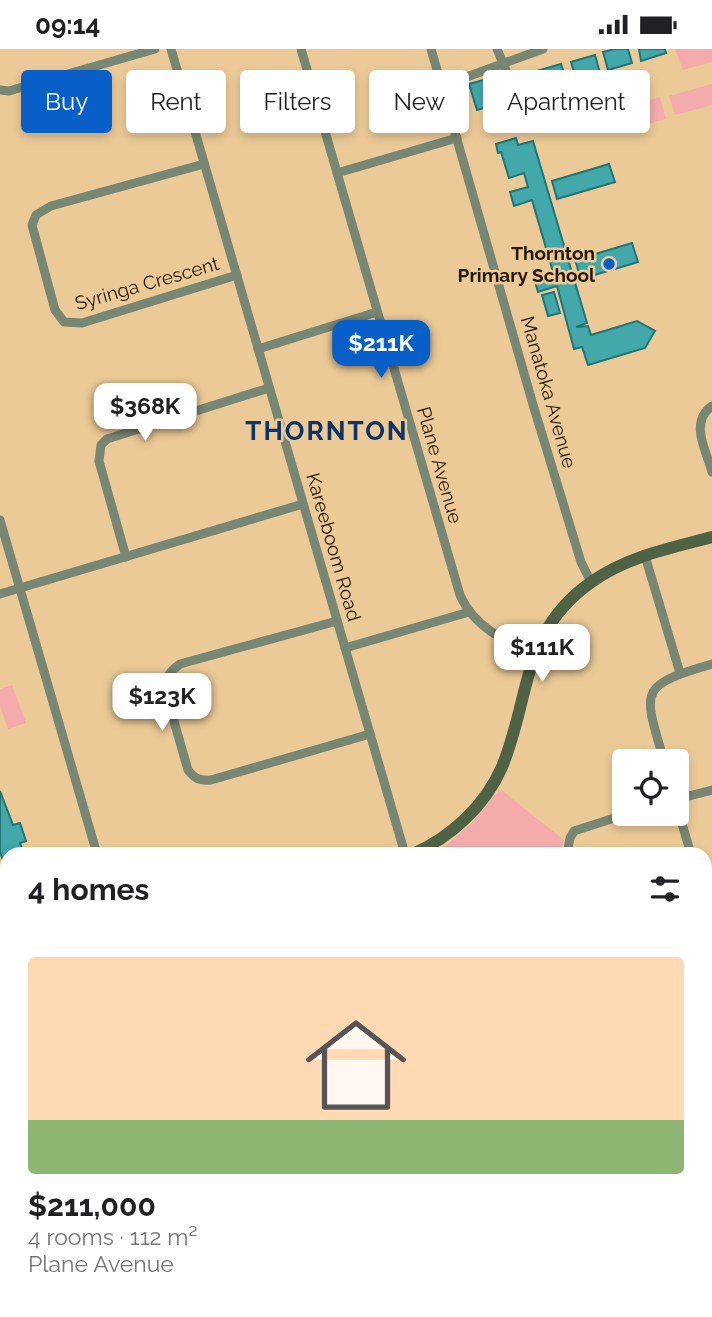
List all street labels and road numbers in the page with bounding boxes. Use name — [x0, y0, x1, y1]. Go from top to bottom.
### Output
street label: Syringa Crescent — [72, 252, 222, 314]
street label: Manatoka Avenue — [517, 313, 581, 471]
street label: Plane Avenue — [413, 404, 467, 526]
street label: Kareeboom Road — [302, 470, 366, 624]

